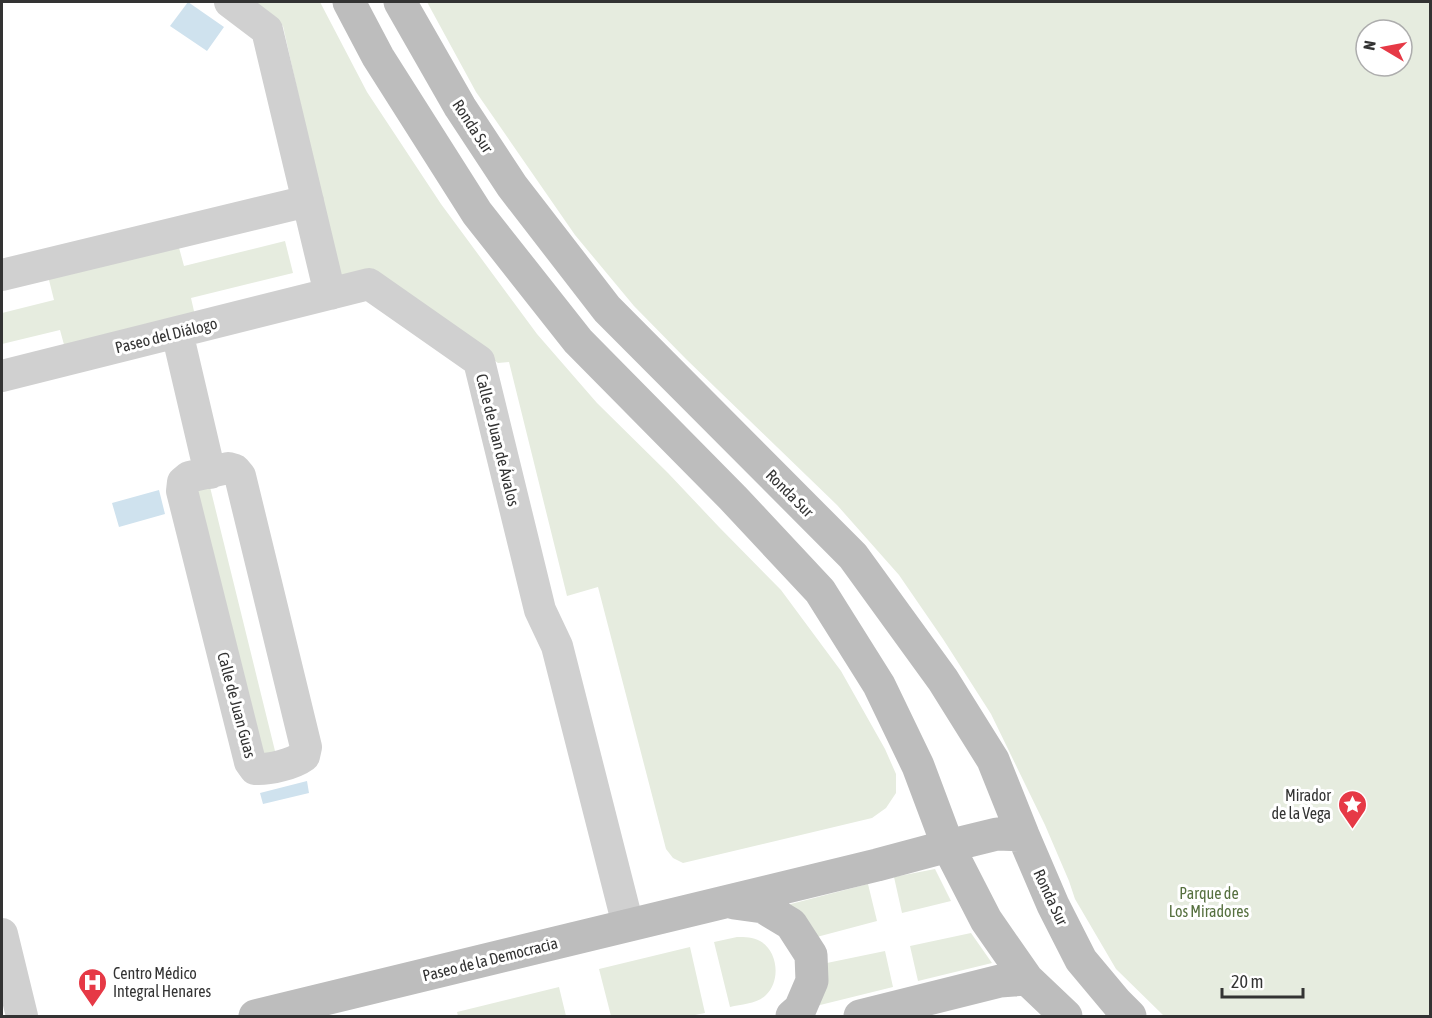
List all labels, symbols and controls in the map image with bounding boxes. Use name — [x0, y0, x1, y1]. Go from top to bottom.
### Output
north arrow — [1354, 18, 1414, 78]
text: N — [1360, 39, 1379, 52]
street label: Ronda Sur — [449, 96, 497, 156]
street label: Paseo del Diálogo — [113, 314, 219, 357]
street label: Calle de Juan de Ávalos — [473, 372, 523, 508]
street label: Ronda Sur — [763, 466, 818, 521]
street label: Calle de Juan Guas — [214, 650, 260, 760]
place label: Mirador de la Vega — [1271, 786, 1331, 823]
place icon: Mirador de la Vega — [1336, 788, 1368, 830]
street label: Ronda Sur — [1030, 866, 1072, 928]
park label: Parque de Los Miradores — [1169, 884, 1250, 920]
street label: Paseo de la Democracia — [421, 934, 559, 984]
scale bar — [1222, 961, 1303, 999]
place label: Centro Médico Integral Henares — [113, 964, 211, 1001]
hospital icon: Centro Médico Integral Henares — [76, 966, 108, 1008]
text: 20 m — [1231, 971, 1263, 992]

